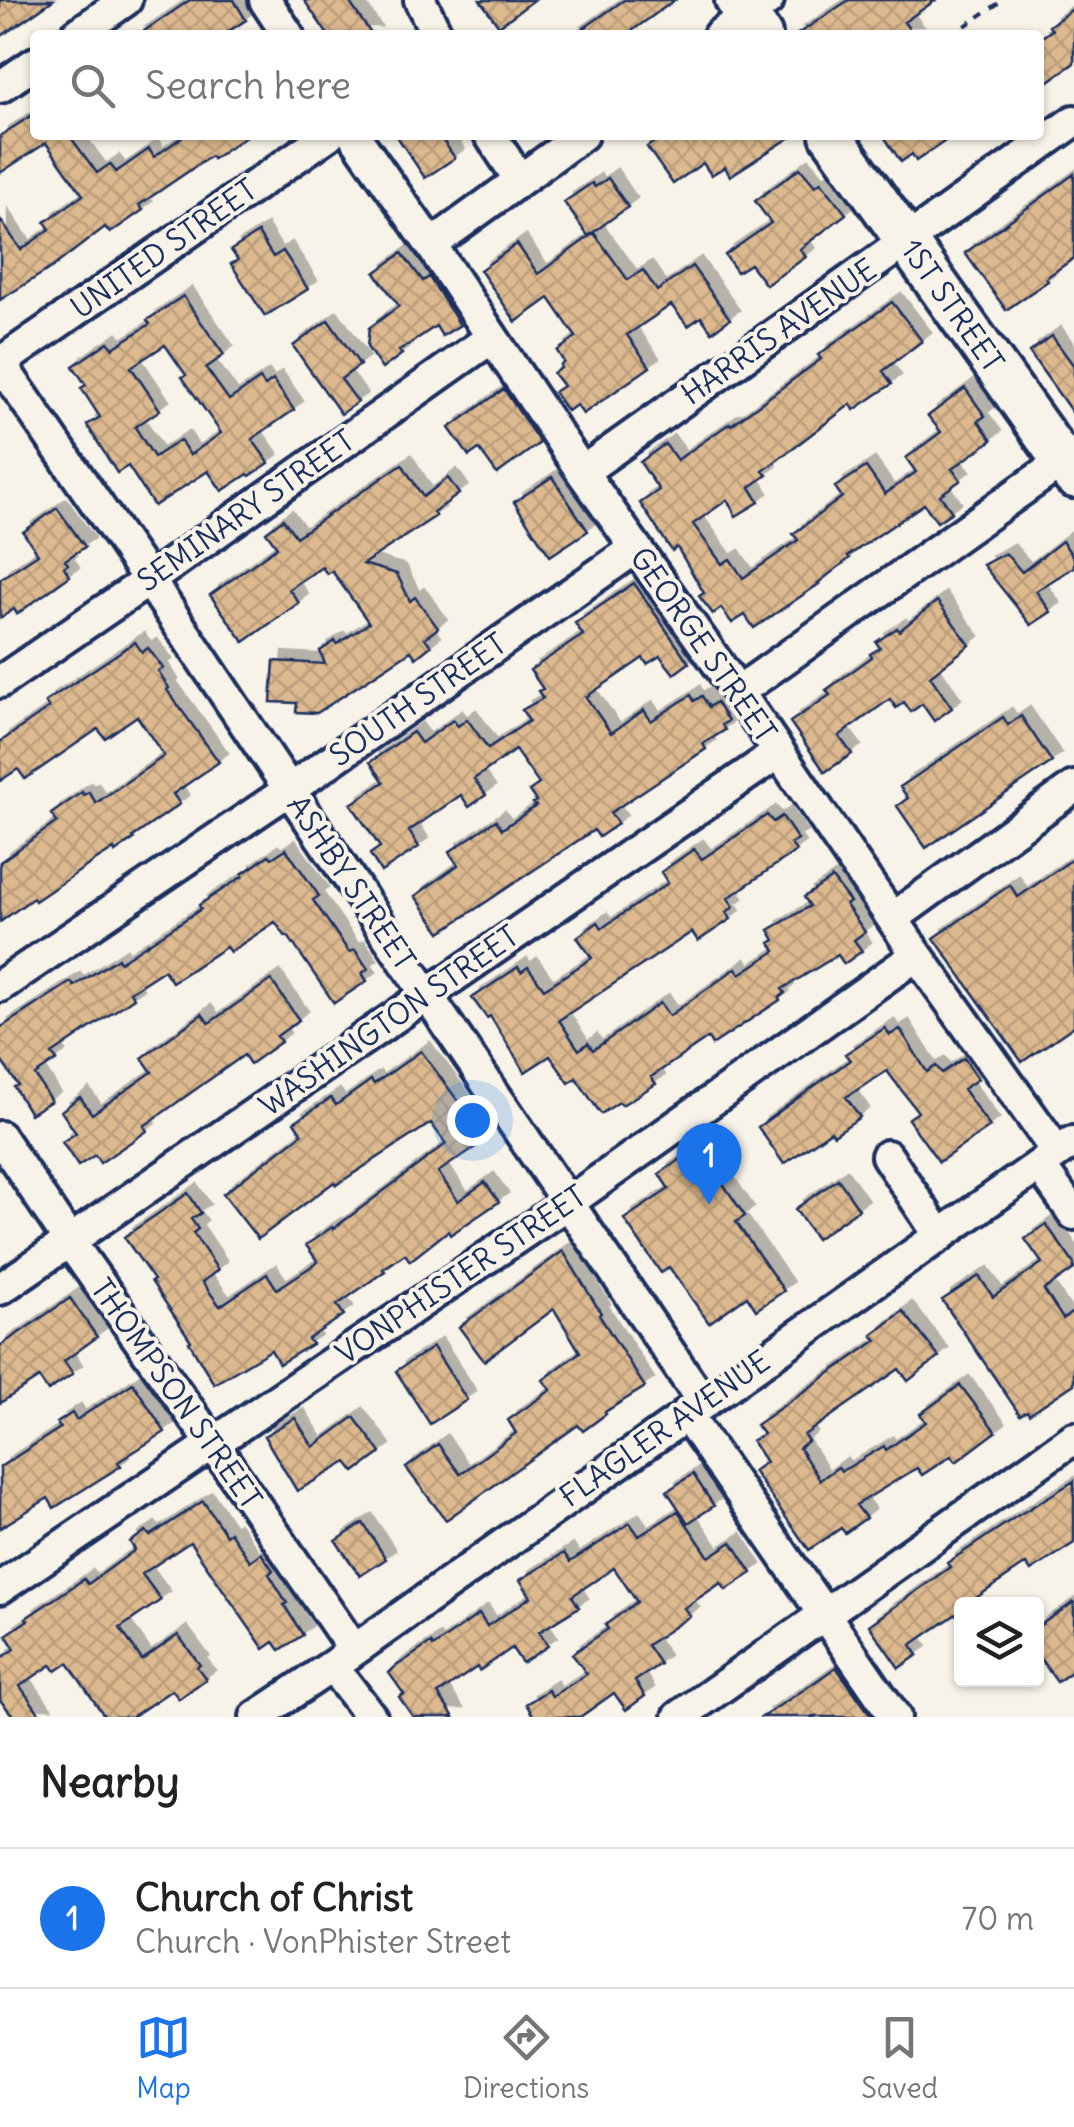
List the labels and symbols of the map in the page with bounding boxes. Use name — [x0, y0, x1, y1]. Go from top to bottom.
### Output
street label: UNITED STREET — [63, 170, 264, 326]
street label: 1ST STREET — [893, 232, 1012, 379]
street label: HARRIS AVENUE — [674, 250, 883, 413]
street label: SEMINARY STREET — [129, 421, 361, 599]
street label: GEORGE STREET — [622, 539, 785, 749]
street label: SOUTH STREET — [322, 624, 513, 774]
street label: ASHBY STREET — [279, 788, 424, 977]
street label: WASHINGTON STREET — [252, 916, 525, 1124]
your location — [447, 1095, 498, 1146]
pin: 1 — [676, 1122, 742, 1205]
street label: VONPHISTER STREET — [328, 1176, 593, 1372]
street label: THOMPSON STREET — [83, 1271, 271, 1516]
street label: FLAGLER AVENUE — [552, 1341, 777, 1515]

